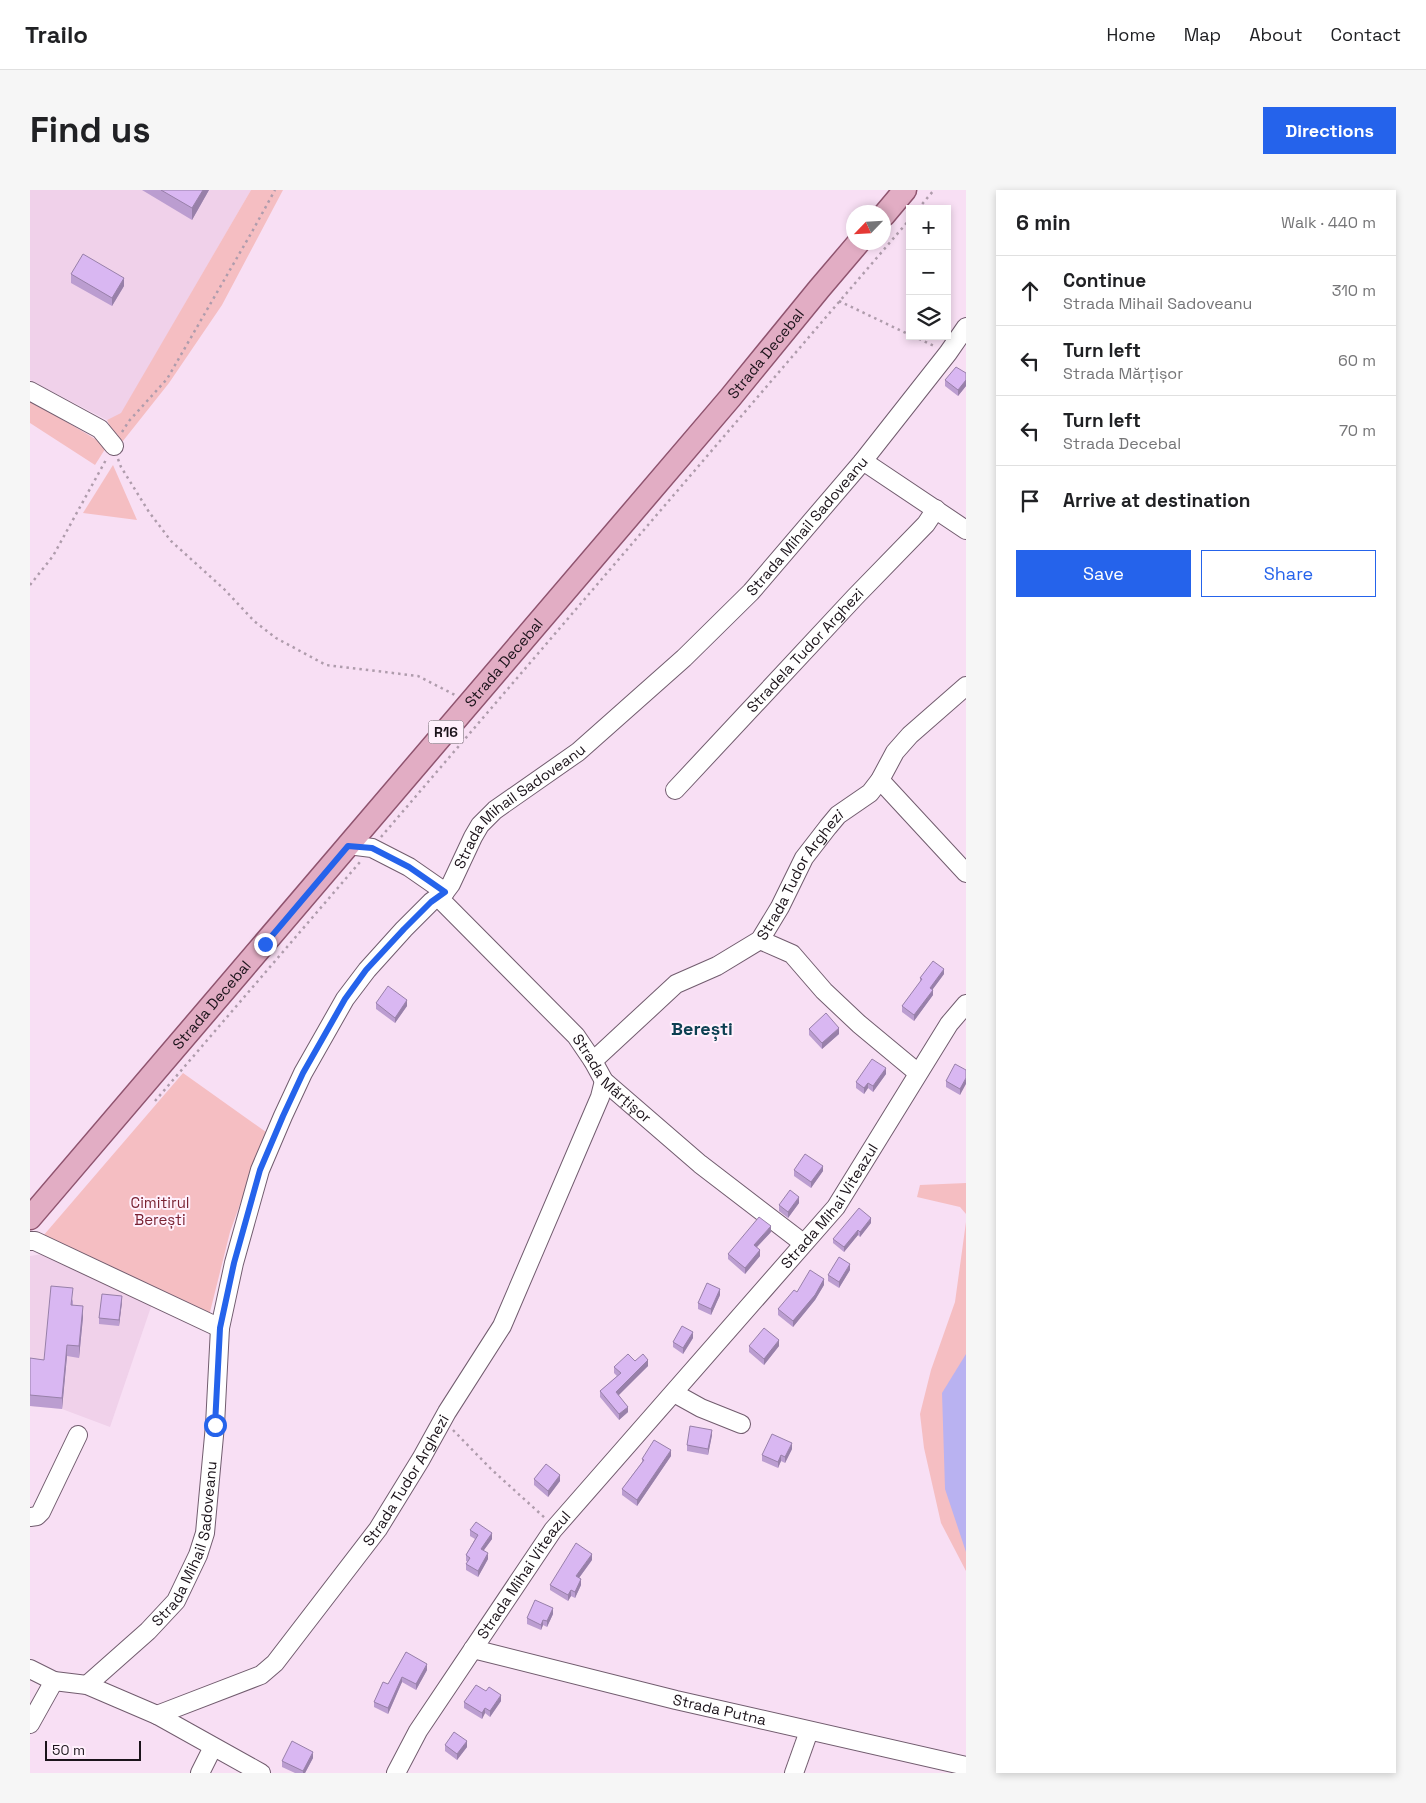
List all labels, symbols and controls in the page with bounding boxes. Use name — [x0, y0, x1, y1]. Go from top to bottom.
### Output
text: Trailo — [25, 19, 88, 50]
text: Home — [1107, 23, 1156, 46]
text: Map — [1184, 23, 1221, 46]
text: About — [1249, 23, 1303, 46]
text: Contact — [1331, 23, 1401, 46]
button: Directions — [1263, 107, 1396, 154]
text: Find us — [30, 108, 151, 152]
north arrow — [846, 205, 891, 250]
map controls — [906, 205, 951, 340]
button: + — [906, 205, 951, 250]
text: 6 min — [1016, 209, 1071, 236]
text: Walk · 440 m — [1281, 212, 1376, 233]
button: − — [906, 250, 951, 295]
text: Continue — [1063, 268, 1146, 293]
icon: ahead — [1016, 277, 1044, 305]
text: 310 m — [1332, 280, 1376, 301]
text: Strada Mihail Sadoveanu — [1063, 293, 1252, 314]
button: layers — [906, 295, 951, 340]
street label: Strada Decebal — [723, 305, 808, 403]
text: Turn left — [1063, 338, 1141, 363]
icon: left — [1016, 347, 1044, 375]
text: 60 m — [1338, 350, 1376, 371]
text: Strada Mărțișor — [1063, 363, 1183, 384]
text: Turn left — [1063, 408, 1141, 433]
icon: left — [1016, 417, 1044, 445]
text: 70 m — [1339, 420, 1376, 441]
text: Strada Decebal — [1063, 433, 1181, 454]
street label: Strada Mihail Sadoveanu — [742, 452, 872, 600]
icon: arrive — [1016, 487, 1044, 515]
text: Arrive at destination — [1063, 488, 1251, 513]
button: Save — [1016, 550, 1191, 597]
button: Share — [1201, 550, 1376, 597]
street label: Stradela Tudor Arghezi — [742, 584, 868, 716]
street label: Strada Decebal — [460, 614, 547, 711]
road number: R16 — [428, 720, 464, 744]
street label: Strada Mihail Sadoveanu — [449, 740, 589, 872]
street label: Strada Tudor Arghezi — [752, 804, 846, 943]
route end — [254, 933, 277, 956]
street label: Strada Decebal — [168, 956, 255, 1053]
district label: Berești — [671, 1017, 733, 1042]
street label: Strada Mărțișor — [568, 1030, 656, 1127]
street label: Strada Mihai Viteazul — [776, 1140, 882, 1272]
park label: Cimitirul Berești — [131, 1193, 189, 1229]
street label: Strada Tudor Arghezi — [358, 1411, 453, 1550]
route start — [204, 1414, 227, 1437]
street label: Strada Mihail Sadoveanu — [147, 1460, 221, 1630]
street label: Strada Mihai Viteazul — [473, 1507, 575, 1642]
street label: Strada Putna — [671, 1690, 768, 1729]
scale bar — [45, 1738, 141, 1761]
text: 50 m — [52, 1741, 85, 1759]

